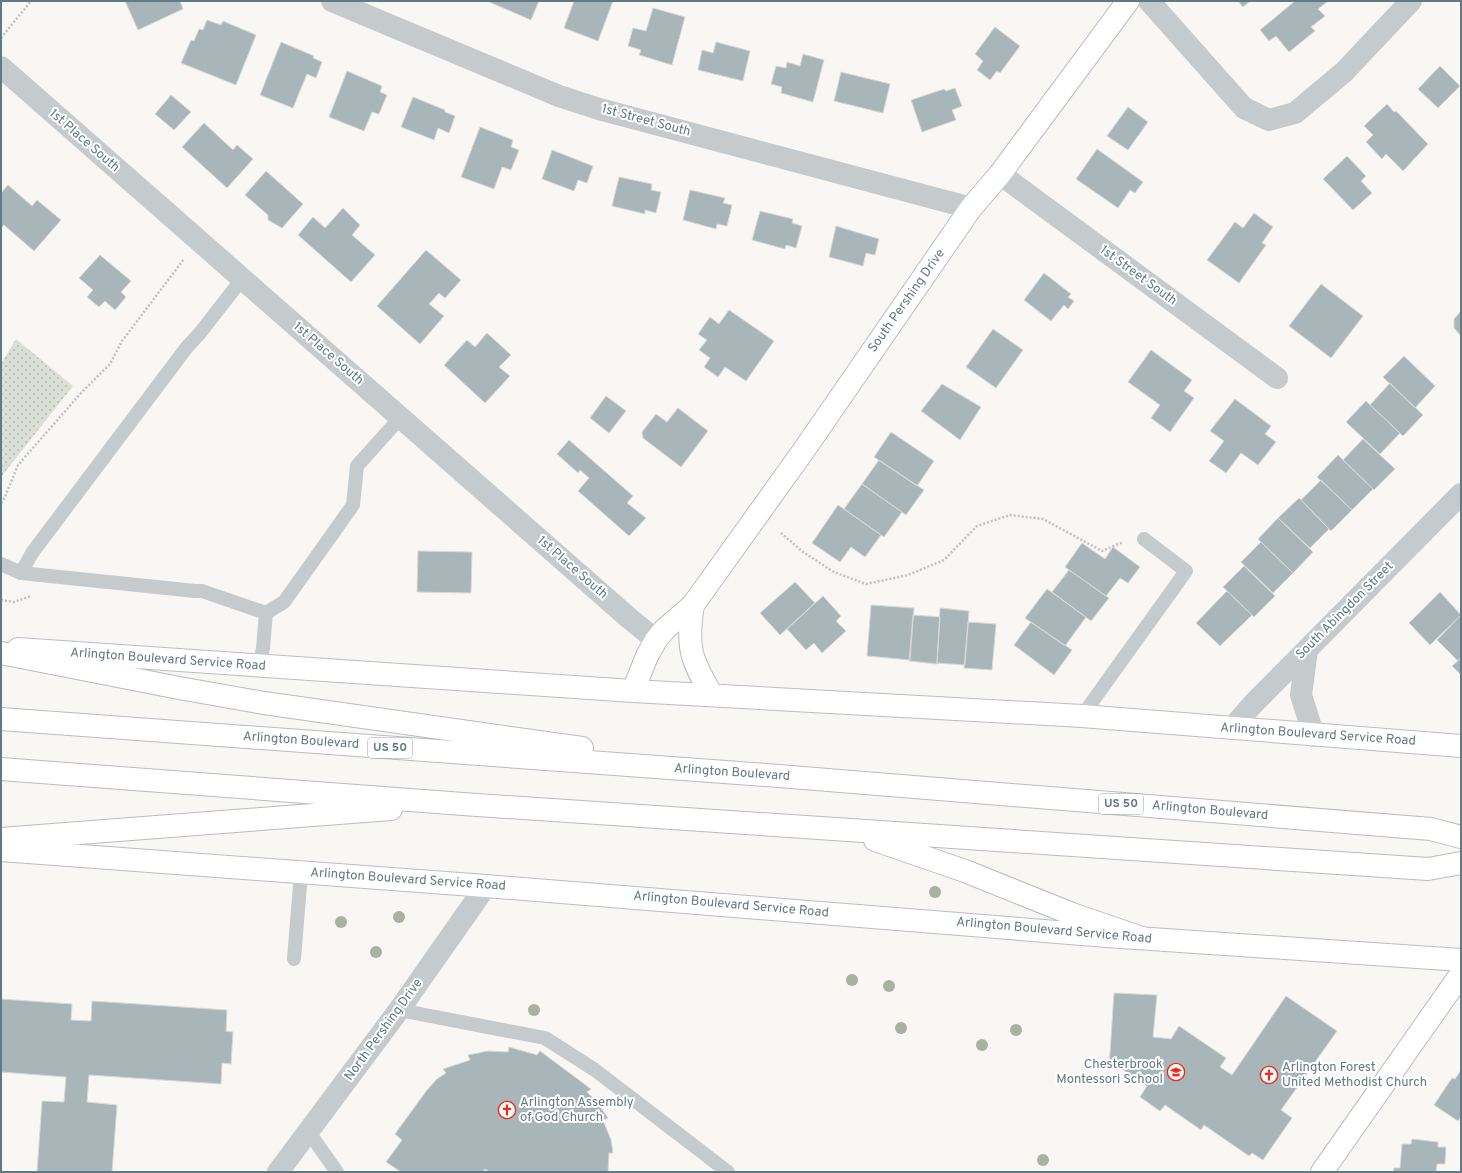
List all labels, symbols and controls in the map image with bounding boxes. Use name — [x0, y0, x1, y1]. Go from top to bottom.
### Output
street label: 1st Street South — [600, 101, 692, 141]
street label: 1st Place South — [46, 106, 122, 176]
street label: 1st Street South — [1096, 243, 1180, 309]
street label: South Pershing Drive — [865, 246, 949, 356]
street label: 1st Place South — [290, 319, 366, 389]
street label: 1st Place South — [534, 533, 610, 603]
street label: South Abingdon Street — [1293, 559, 1397, 663]
street label: Arlington Boulevard Service Road — [70, 645, 266, 675]
street label: Arlington Boulevard Service Road — [1220, 720, 1416, 750]
street label: Arlington Boulevard — [242, 729, 360, 753]
road number: US 50 — [368, 738, 412, 758]
street label: Arlington Boulevard — [673, 761, 791, 785]
road number: US 50 — [1099, 794, 1143, 814]
street label: Arlington Boulevard — [1151, 798, 1269, 824]
street label: Arlington Boulevard Service Road — [310, 865, 506, 895]
street label: Arlington Boulevard Service Road — [633, 888, 829, 922]
street label: Arlington Boulevard Service Road — [956, 914, 1152, 948]
street label: North Pershing Drive — [342, 976, 426, 1084]
place label: Chesterbrook Montessori School — [1056, 1057, 1163, 1088]
place label: Arlington Forest United Methodist Church — [1282, 1060, 1427, 1091]
school or university icon: Chesterbrook Montessori School — [1166, 1062, 1186, 1082]
church icon: Arlington Forest United Methodist Church — [1259, 1065, 1279, 1085]
place label: Arlington Assembly of God Church — [520, 1095, 634, 1126]
church icon: Arlington Assembly of God Church — [497, 1100, 517, 1120]

